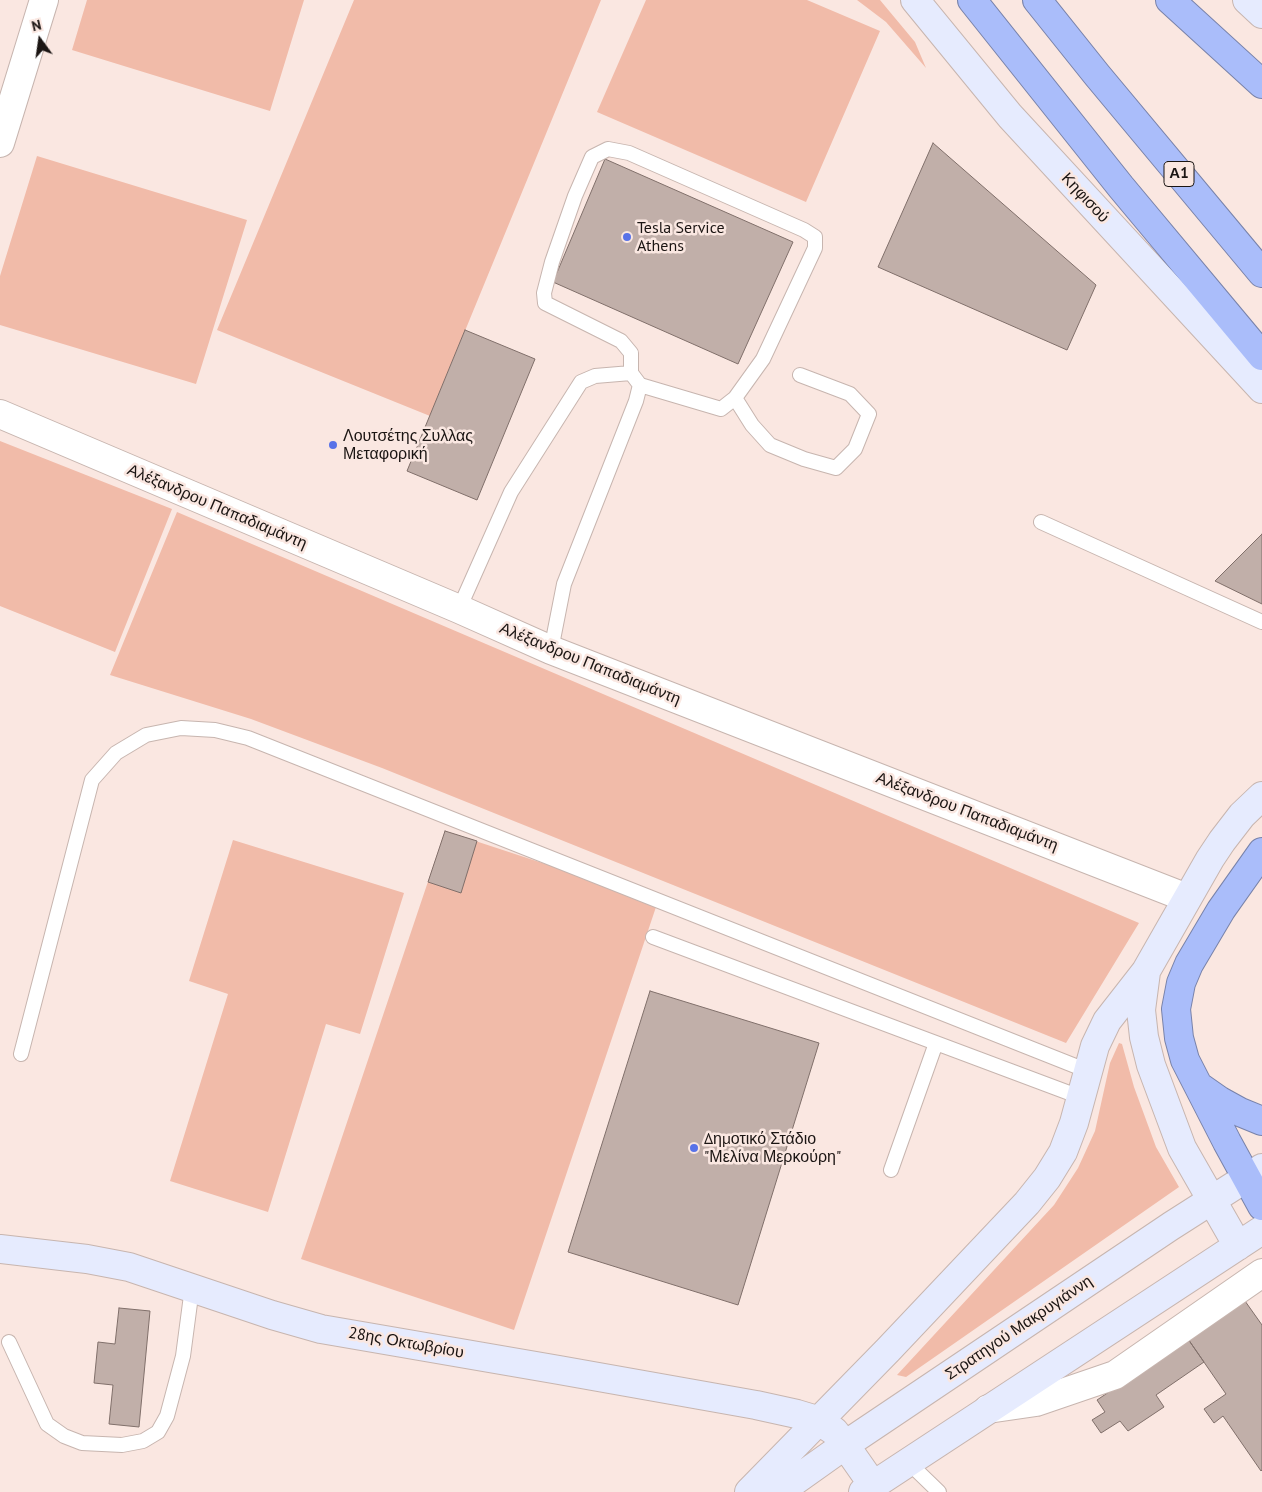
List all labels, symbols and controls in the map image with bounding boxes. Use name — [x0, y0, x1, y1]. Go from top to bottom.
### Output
north arrow — [15, 15, 65, 65]
text: N — [30, 16, 43, 35]
road number: Α1 — [1164, 162, 1194, 186]
street label: Κηφισού — [1057, 169, 1113, 227]
place label: Tesla Service Athens — [637, 218, 725, 256]
marker: Tesla Service Athens — [621, 231, 633, 243]
place label: Λουτσέτης Συλλας Μεταφορική — [343, 426, 473, 464]
marker: Λουτσέτης Συλλας Μεταφορική — [327, 439, 339, 451]
street label: Αλέξανδρου Παπαδιαμάντη — [124, 460, 310, 554]
street label: Αλέξανδρου Παπαδιαμάντη — [497, 619, 683, 709]
street label: Αλέξανδρου Παπαδιαμάντη — [873, 768, 1061, 856]
place label: Δημοτικό Στάδιο "Μελίνα Μερκούρη" — [704, 1129, 841, 1167]
marker: Δημοτικό Στάδιο "Μελίνα Μερκούρη" — [688, 1142, 700, 1154]
street label: Στρατηγού Μακρυγιάννη — [942, 1272, 1096, 1384]
street label: 28ης Οκτωβρίου — [347, 1323, 465, 1363]

